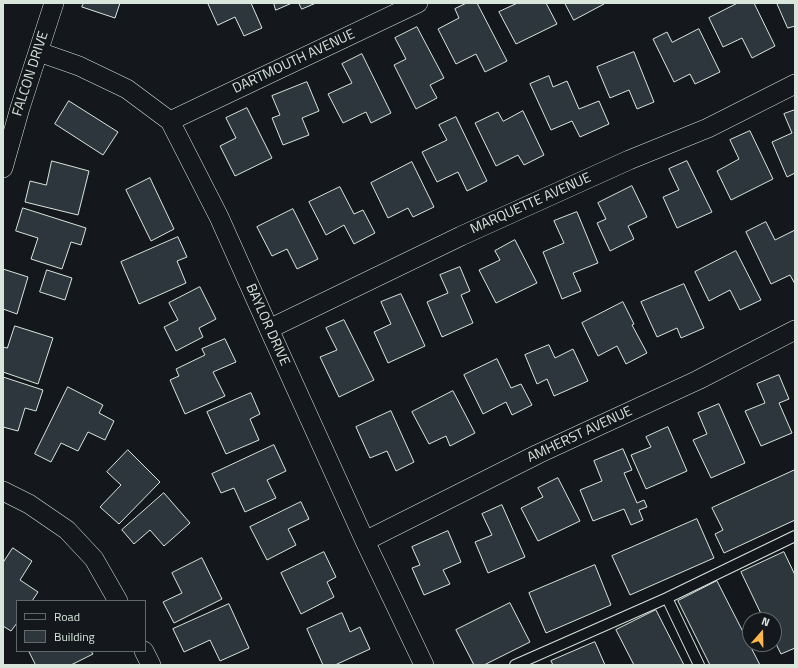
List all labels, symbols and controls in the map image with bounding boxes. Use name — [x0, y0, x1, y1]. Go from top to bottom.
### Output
street label: DARTMOUTH AVENUE — [230, 26, 358, 98]
street label: FALCON DRIVE — [9, 30, 53, 118]
street label: MARQUETTE AVENUE — [468, 170, 594, 238]
street label: BAYLOR DRIVE — [241, 281, 293, 369]
street label: AMHERST AVENUE — [525, 403, 635, 467]
legend — [16, 600, 146, 652]
text: Road — [54, 607, 80, 626]
north arrow — [742, 612, 782, 652]
text: N — [759, 613, 772, 630]
text: Building — [54, 627, 95, 646]

